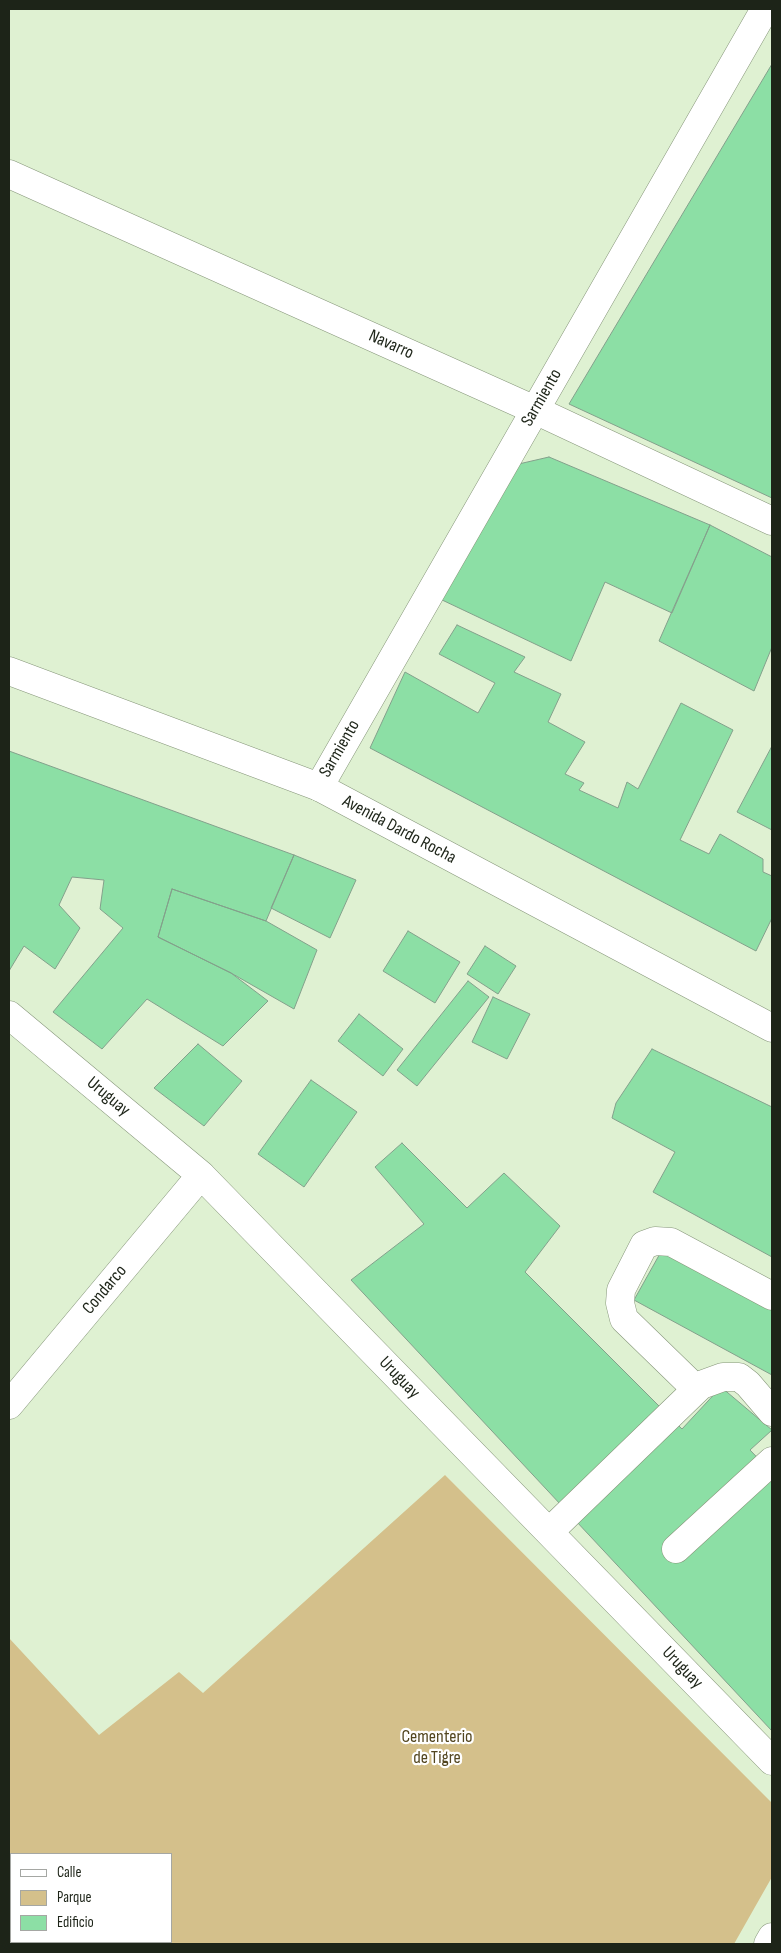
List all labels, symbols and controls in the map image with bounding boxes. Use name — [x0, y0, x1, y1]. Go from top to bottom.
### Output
street label: Navarro — [365, 326, 417, 364]
street label: Sarmiento — [517, 365, 567, 431]
street label: Sarmiento — [315, 716, 365, 782]
street label: Avenida Dardo Rocha — [338, 791, 460, 869]
street label: Uruguay — [82, 1073, 134, 1121]
street label: Condarco — [78, 1261, 132, 1319]
street label: Uruguay — [374, 1352, 424, 1404]
street label: Uruguay — [657, 1642, 707, 1694]
park label: Cementerio de Tigre — [402, 1726, 472, 1768]
legend — [10, 1853, 172, 1943]
text: Calle — [57, 1863, 81, 1882]
text: Parque — [57, 1888, 92, 1907]
text: Edificio — [57, 1913, 94, 1932]

